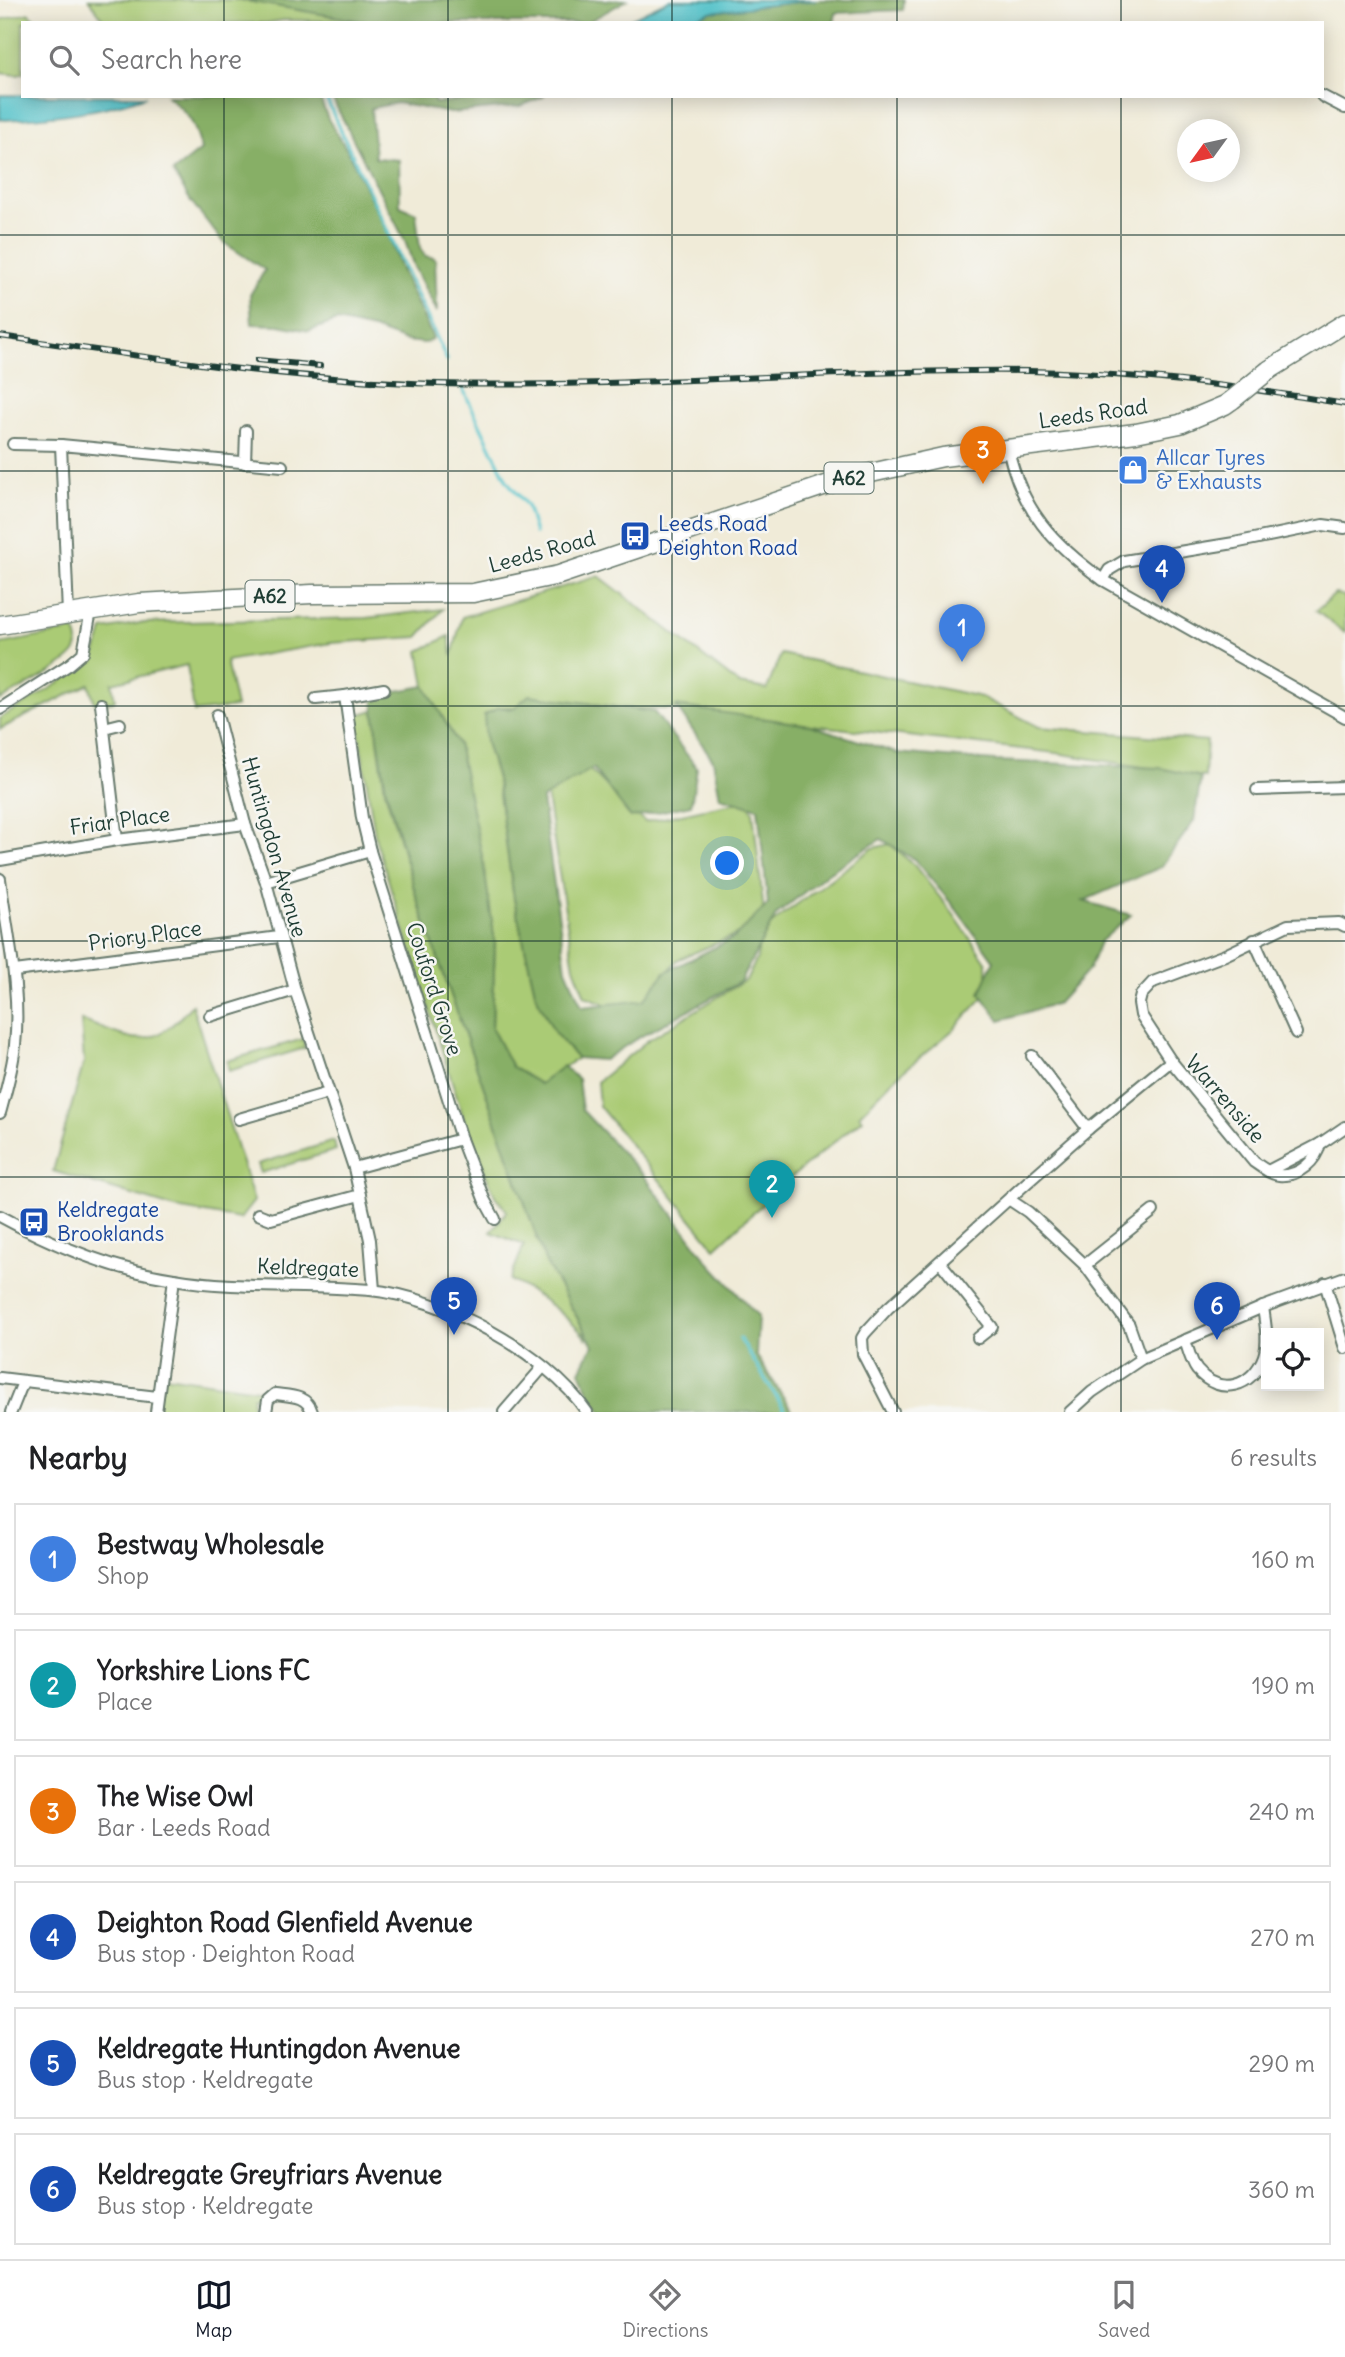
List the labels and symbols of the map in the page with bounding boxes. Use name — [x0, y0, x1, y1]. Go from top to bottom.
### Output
north arrow — [1177, 119, 1240, 182]
street label: Leeds Road — [1037, 393, 1149, 434]
pin: 3 — [960, 426, 1006, 484]
place label: Allcar Tyres & Exhausts — [1156, 444, 1265, 495]
shop icon: Allcar Tyres & Exhausts — [1116, 453, 1150, 487]
road number: A62 — [824, 463, 874, 494]
place label: Leeds Road Deighton Road — [658, 510, 798, 561]
bus stop icon: Leeds Road Deighton Road — [618, 519, 652, 553]
street label: Leeds Road — [485, 524, 598, 579]
pin: 4 — [1139, 545, 1185, 603]
road number: A62 — [246, 580, 294, 611]
pin: 1 — [939, 604, 985, 662]
street label: Huntingdon Avenue — [236, 753, 313, 940]
street label: Friar Place — [68, 800, 172, 841]
your location — [710, 846, 744, 880]
street label: Priory Place — [87, 914, 203, 957]
street label: Couford Grove — [400, 919, 469, 1059]
street label: Warrenside — [1180, 1049, 1271, 1148]
pin: 2 — [749, 1160, 795, 1218]
place label: Keldregate Brooklands — [57, 1196, 164, 1247]
bus stop icon: Keldregate Brooklands — [17, 1205, 51, 1239]
street label: Keldregate — [257, 1252, 359, 1283]
pin: 5 — [431, 1277, 477, 1335]
pin: 6 — [1194, 1282, 1240, 1340]

